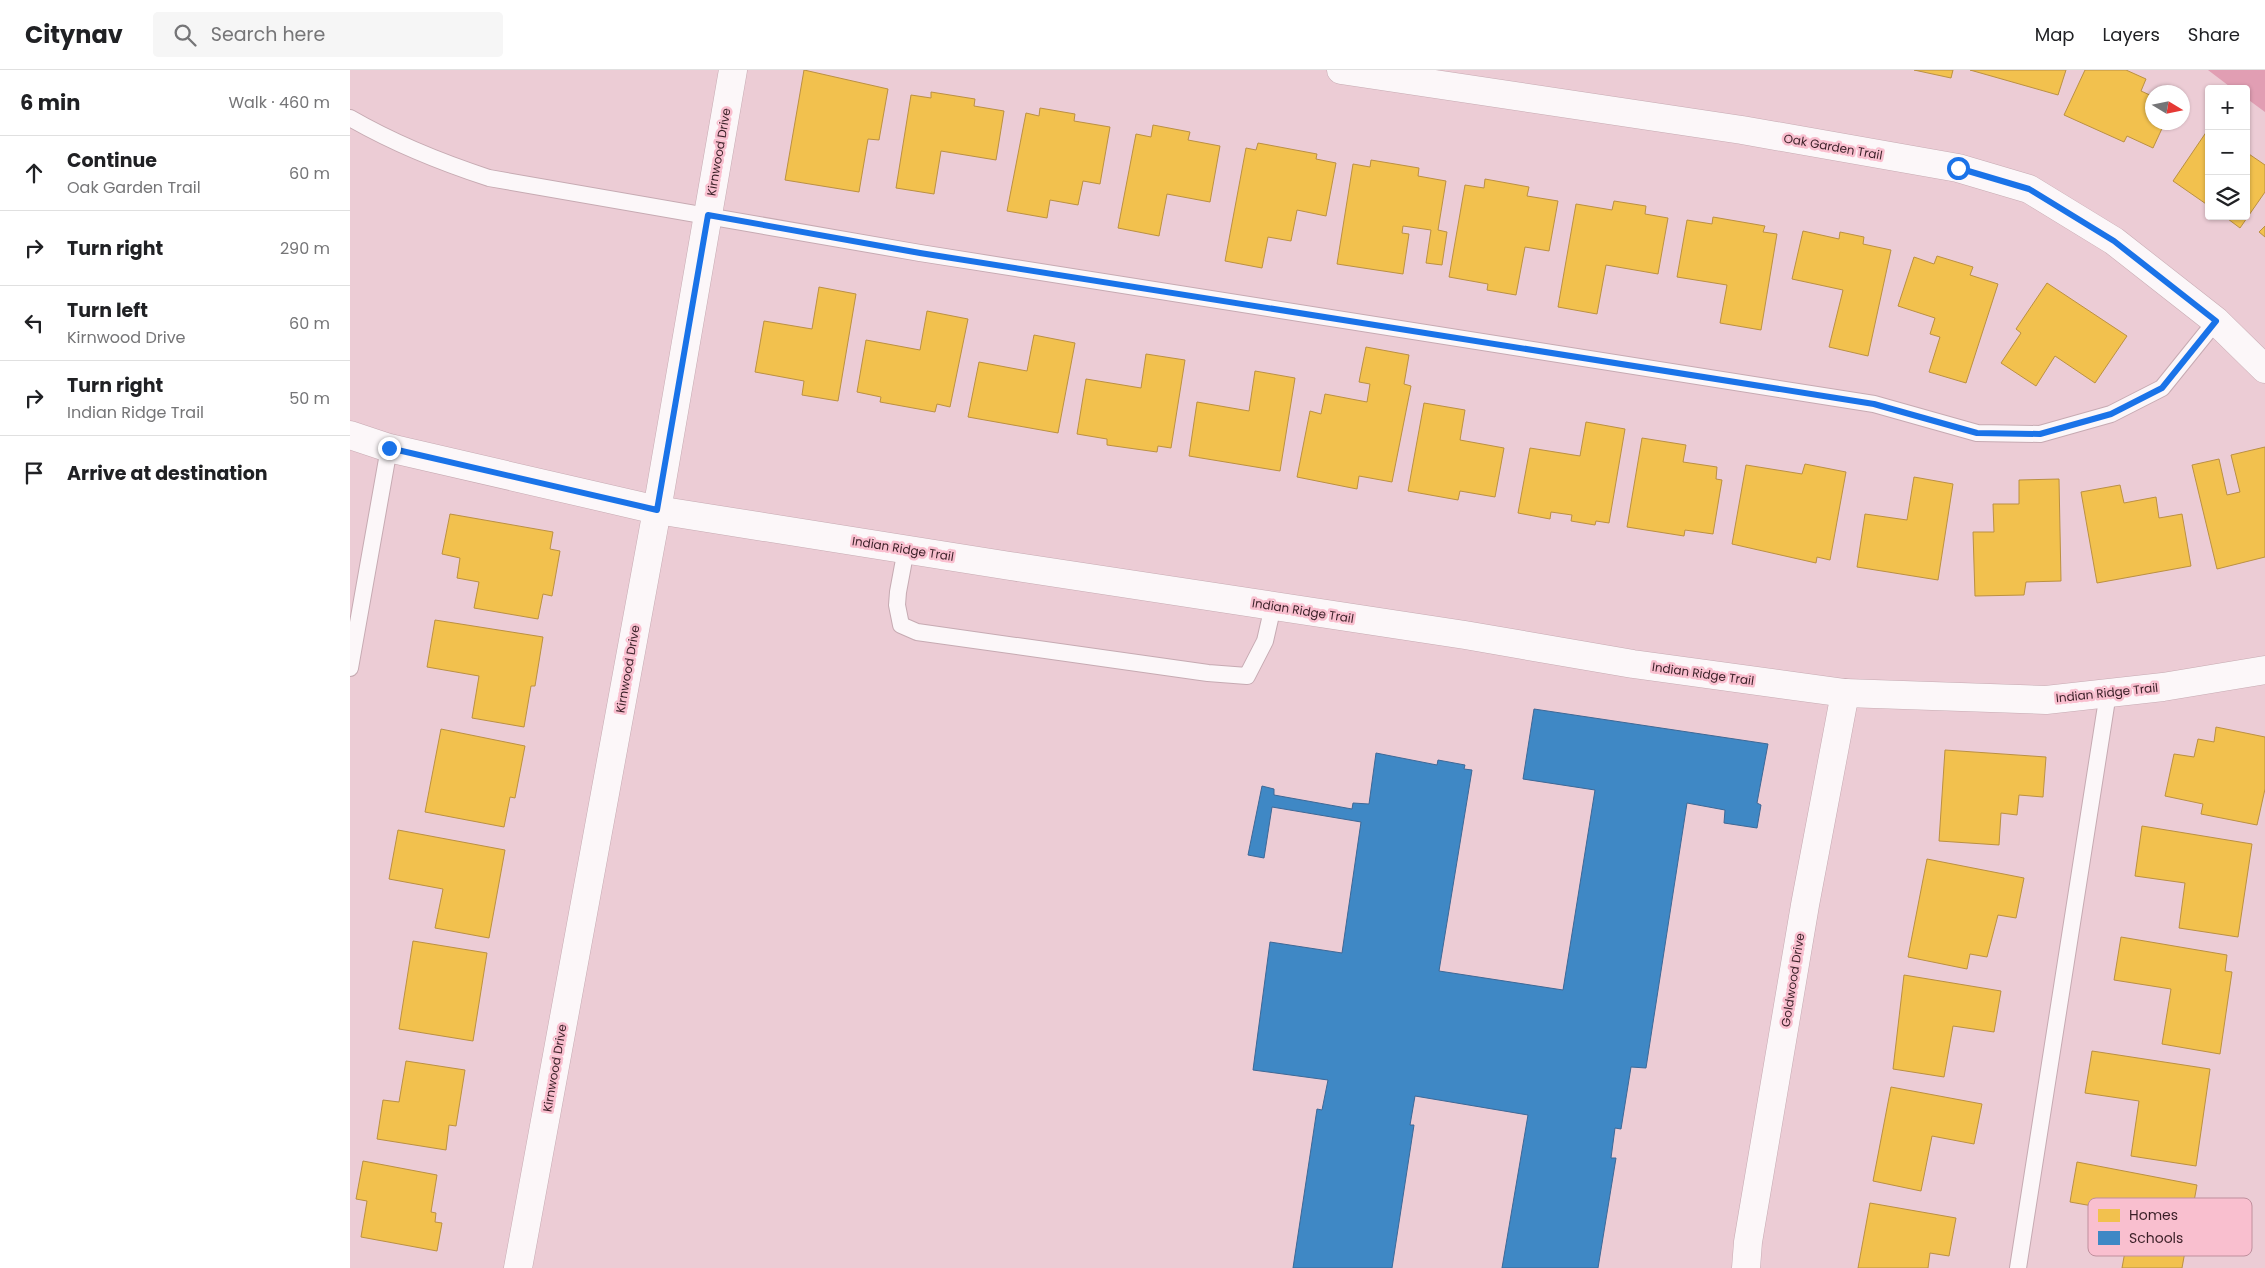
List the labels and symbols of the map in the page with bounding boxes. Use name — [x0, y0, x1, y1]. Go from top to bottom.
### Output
north arrow — [2145, 85, 2190, 130]
street label: Kirnwood Drive — [702, 107, 735, 197]
street label: Oak Garden Trail — [1782, 129, 1884, 164]
route start — [1947, 157, 1970, 180]
route end — [378, 437, 401, 460]
street label: Indian Ridge Trail — [851, 532, 955, 565]
street label: Indian Ridge Trail — [1251, 594, 1355, 627]
street label: Kirnwood Drive — [611, 624, 644, 714]
street label: Indian Ridge Trail — [1651, 658, 1755, 689]
street label: Indian Ridge Trail — [2055, 679, 2159, 706]
street label: Goldwood Drive — [1777, 932, 1808, 1028]
street label: Kirnwood Drive — [538, 1023, 571, 1113]
legend — [2088, 1198, 2252, 1256]
text: Homes — [2129, 1205, 2178, 1225]
text: Schools — [2129, 1228, 2183, 1248]

